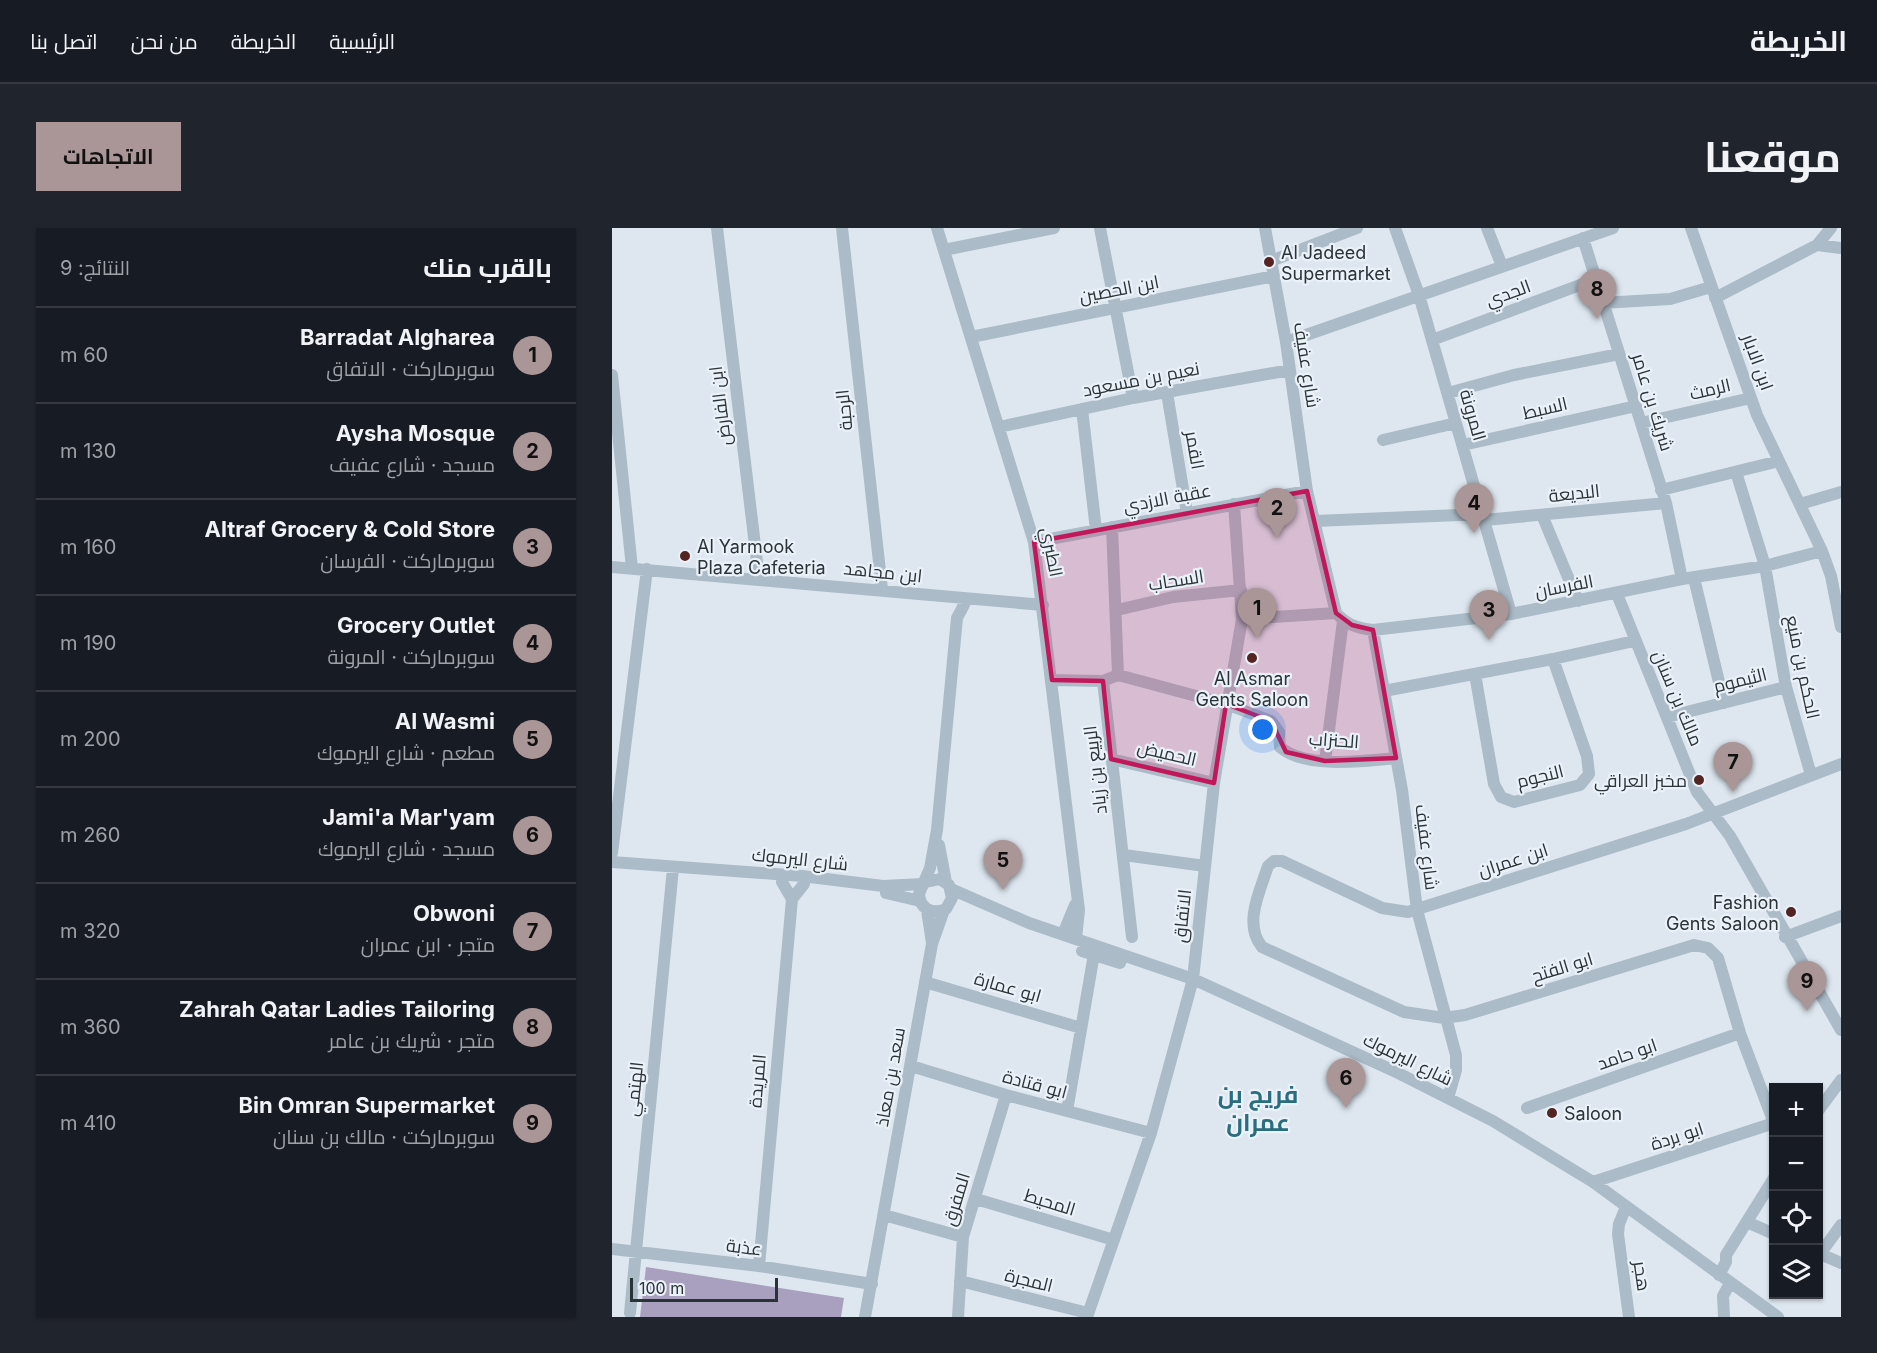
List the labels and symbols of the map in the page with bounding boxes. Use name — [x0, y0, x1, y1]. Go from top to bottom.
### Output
place label: Al Jadeed Supermarket — [1281, 242, 1391, 284]
marker: Al Jadeed Supermarket — [1262, 255, 1276, 269]
pin: 8 — [1578, 270, 1616, 319]
street label: ابن الحصين — [1077, 271, 1161, 308]
street label: الجدي — [1483, 275, 1535, 315]
street label: شارع عفيف — [1288, 321, 1324, 410]
street label: ابن الابار — [1737, 330, 1778, 393]
street label: شريك بن عامر — [1627, 350, 1678, 454]
street label: نعيم بن مسعود — [1081, 357, 1202, 403]
street label: ابن الفارض — [705, 365, 736, 447]
street label: الرمث — [1687, 374, 1733, 405]
street label: المرونة — [1455, 387, 1490, 443]
street label: الرحبة — [831, 388, 858, 431]
street label: السبط — [1521, 393, 1569, 423]
street label: القمر — [1180, 428, 1209, 471]
street label: عقبة الازدي — [1121, 479, 1213, 521]
street label: البديعة — [1547, 480, 1601, 506]
pin: 4 — [1454, 484, 1494, 533]
pin: 2 — [1258, 488, 1296, 538]
street label: الطبري — [1033, 525, 1067, 579]
place label: Al Yarmook Plaza Cafeteria — [697, 536, 826, 578]
marker: Al Yarmook Plaza Cafeteria — [678, 549, 692, 563]
street label: ابن مجاهد — [843, 557, 923, 588]
street label: السحاب — [1147, 565, 1205, 595]
street label: الفرسان — [1533, 570, 1595, 603]
pin: 1 — [1238, 588, 1276, 638]
pin: 3 — [1470, 590, 1508, 640]
street label: الحكم بن منيع — [1780, 613, 1824, 721]
street label: مالك بن سنان — [1648, 647, 1707, 749]
marker: Al Asmar Gents Saloon — [1245, 651, 1259, 665]
street label: الثيموم — [1711, 663, 1769, 699]
place label: Al Asmar Gents Saloon — [1195, 668, 1309, 710]
your location — [1248, 715, 1277, 744]
street label: الربيع بن زياد — [1079, 724, 1113, 816]
street label: الحنزاب — [1308, 728, 1360, 753]
street label: الحميض — [1135, 736, 1199, 771]
pin: 7 — [1714, 742, 1752, 792]
street label: النجوم — [1514, 760, 1566, 794]
place label: مخبز العراقي — [1594, 770, 1687, 795]
marker: مخبز العراقي — [1692, 773, 1706, 787]
street label: شارع عفيف — [1409, 803, 1443, 891]
street label: ابن عمران — [1475, 839, 1551, 882]
pin: 5 — [984, 840, 1022, 890]
street label: شارع اليرموك — [751, 844, 849, 876]
street label: الاتفاق — [1169, 888, 1197, 944]
place label: Fashion Gents Saloon — [1666, 892, 1779, 934]
marker: Fashion Gents Saloon — [1784, 905, 1798, 919]
street label: ابو الفتح — [1529, 948, 1596, 988]
pin: 9 — [1788, 962, 1826, 1011]
street label: ابو عمارة — [972, 967, 1044, 1007]
street label: سعد بن معاذ — [871, 1026, 910, 1128]
street label: شارع اليرموك — [1359, 1028, 1456, 1091]
street label: ابو حامد — [1594, 1034, 1660, 1075]
street label: المريدة — [744, 1053, 771, 1109]
pin: 6 — [1326, 1058, 1366, 1108]
street label: الهتمي — [621, 1061, 651, 1118]
street label: ابو قتادة — [1000, 1065, 1070, 1104]
district label: فريج بن عمران — [1218, 1080, 1298, 1137]
place label: Saloon — [1564, 1103, 1622, 1124]
marker: Saloon — [1545, 1106, 1559, 1120]
street label: ابو بردة — [1648, 1118, 1706, 1155]
street label: المفرق — [938, 1170, 976, 1229]
street label: المحيط — [1022, 1184, 1078, 1220]
street label: عذبة — [725, 1234, 763, 1260]
street label: هجر — [1628, 1258, 1655, 1293]
street label: المجرة — [1003, 1264, 1055, 1297]
scale bar — [630, 1275, 778, 1302]

